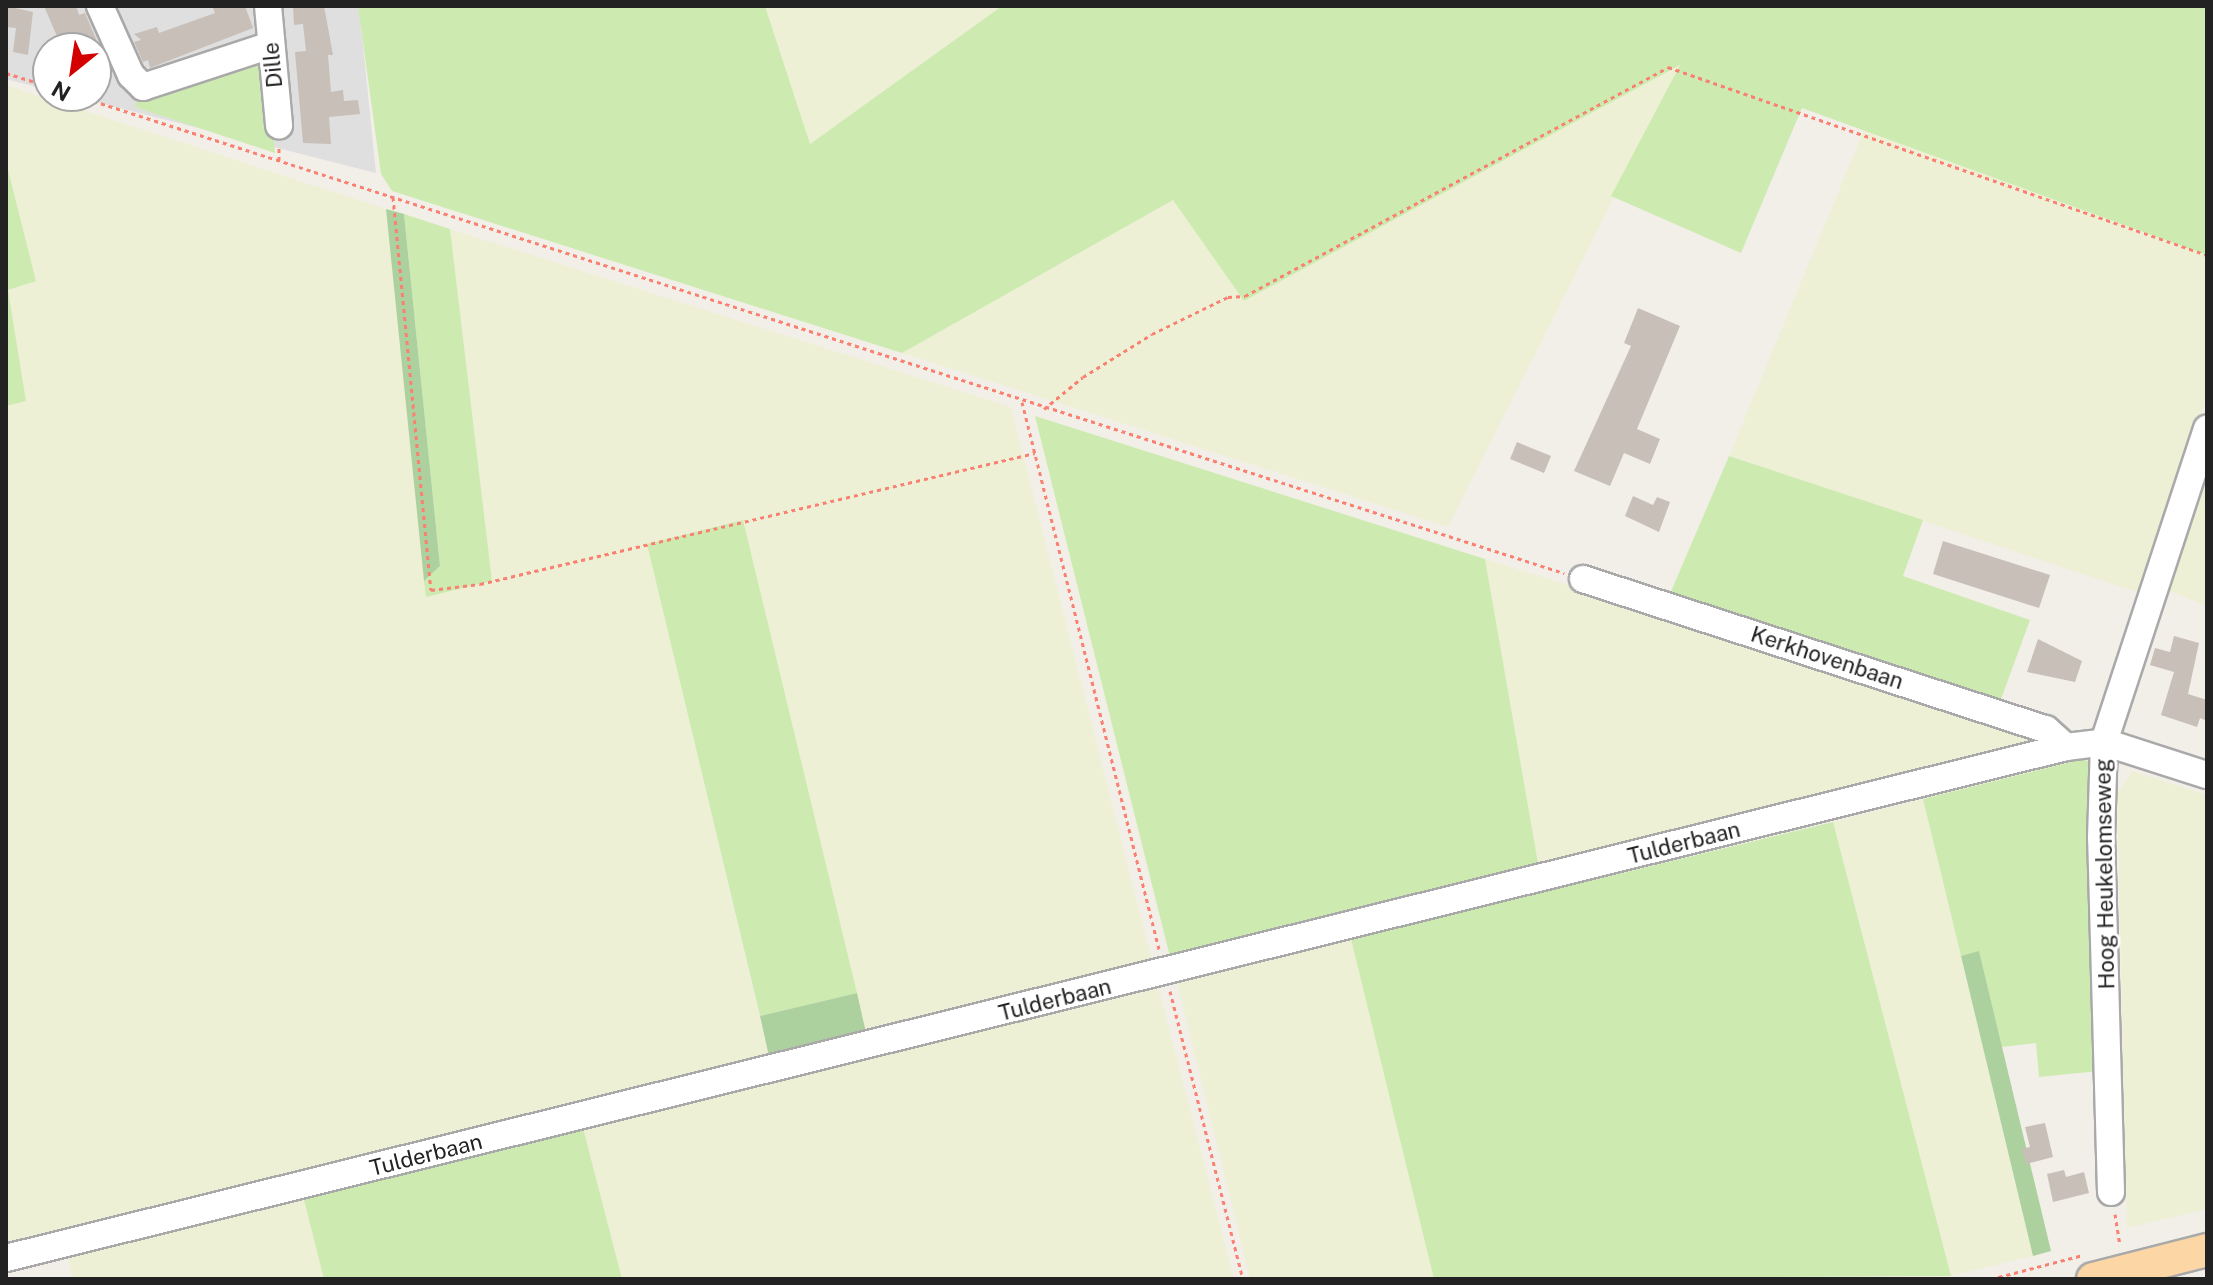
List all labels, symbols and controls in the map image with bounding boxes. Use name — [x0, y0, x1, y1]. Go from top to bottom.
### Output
north arrow — [32, 32, 112, 112]
street label: Dille — [258, 41, 288, 89]
text: N — [47, 75, 75, 107]
street label: Kerkhovenbaan — [1747, 621, 1907, 695]
street label: Hoog Heukelomseweg — [2090, 758, 2120, 990]
street label: Tulderbaan — [1625, 816, 1743, 870]
street label: Tulderbaan — [996, 973, 1114, 1027]
street label: Tulderbaan — [367, 1128, 485, 1182]

